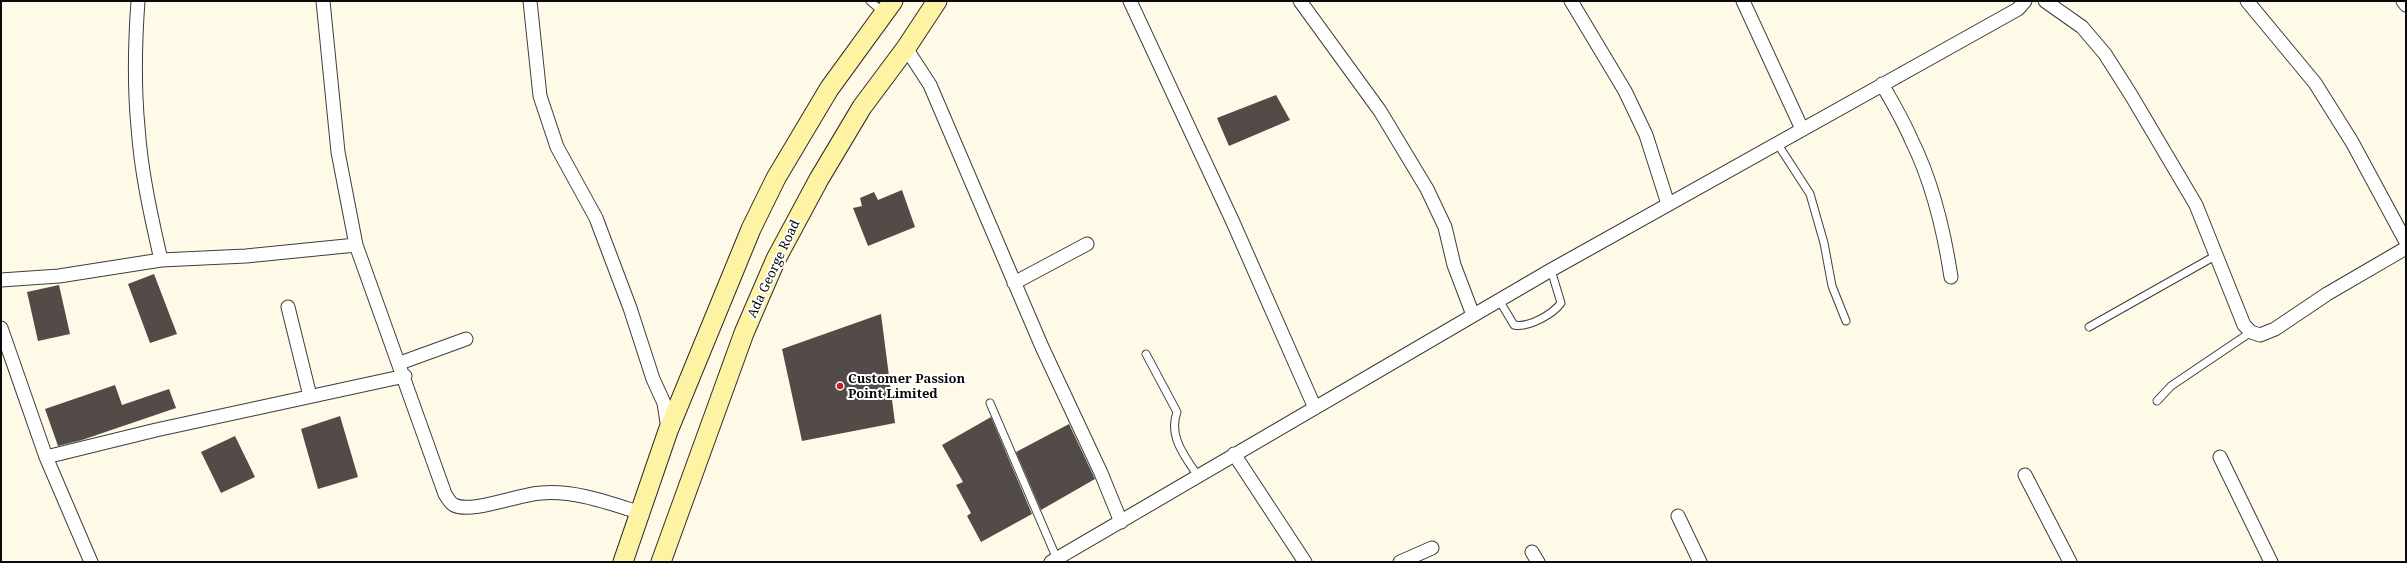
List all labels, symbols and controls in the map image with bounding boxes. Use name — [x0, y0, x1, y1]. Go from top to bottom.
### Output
street label: Ada George Road — [745, 218, 803, 320]
place label: Customer Passion Point Limited — [848, 371, 965, 402]
marker: Customer Passion Point Limited — [835, 381, 845, 391]

